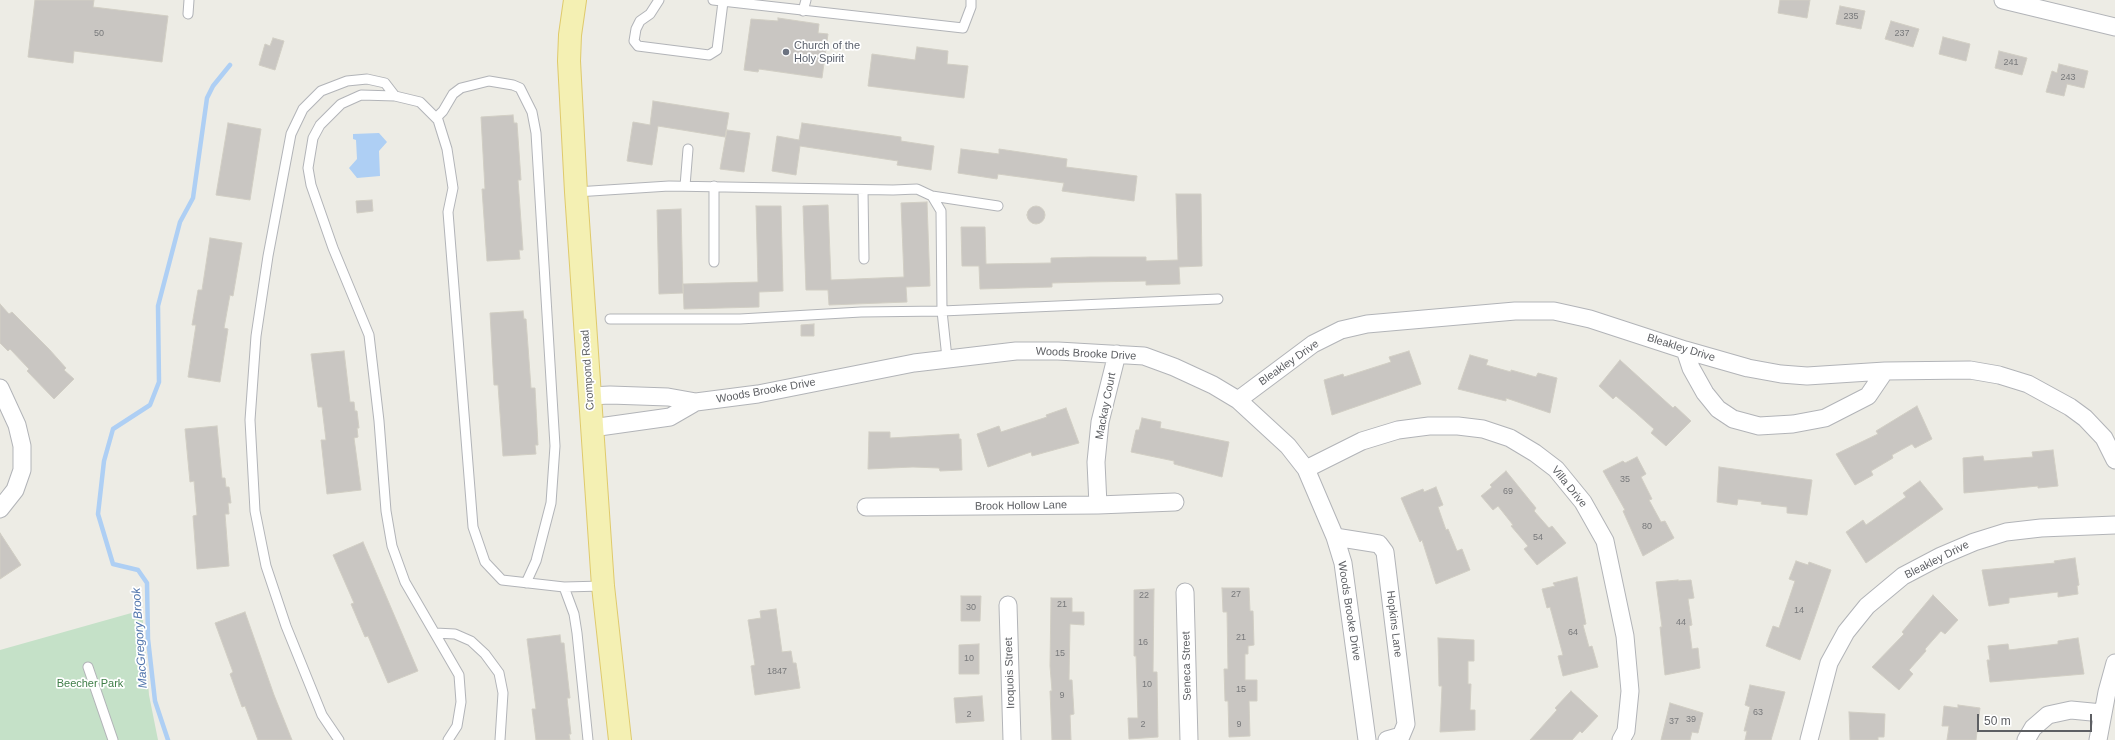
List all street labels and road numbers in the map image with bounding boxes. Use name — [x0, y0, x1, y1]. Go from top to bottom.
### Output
street label: Crompond Road — [579, 329, 597, 411]
street label: Bleakley Drive — [1645, 331, 1717, 365]
street label: Bleakley Drive — [1256, 337, 1322, 389]
street label: Woods Brooke Drive — [1035, 345, 1137, 363]
street label: Mackay Court — [1093, 371, 1119, 441]
street label: Woods Brooke Drive — [715, 376, 817, 406]
street label: Villa Drive — [1548, 464, 1590, 510]
street label: Brook Hollow Lane — [975, 499, 1067, 513]
street label: Bleakley Drive — [1903, 538, 1971, 582]
street label: Woods Brooke Drive — [1335, 560, 1363, 662]
street label: Hopkins Lane — [1383, 590, 1405, 658]
street label: Seneca Street — [1180, 631, 1194, 701]
street label: Iroquois Street — [1002, 637, 1018, 709]

